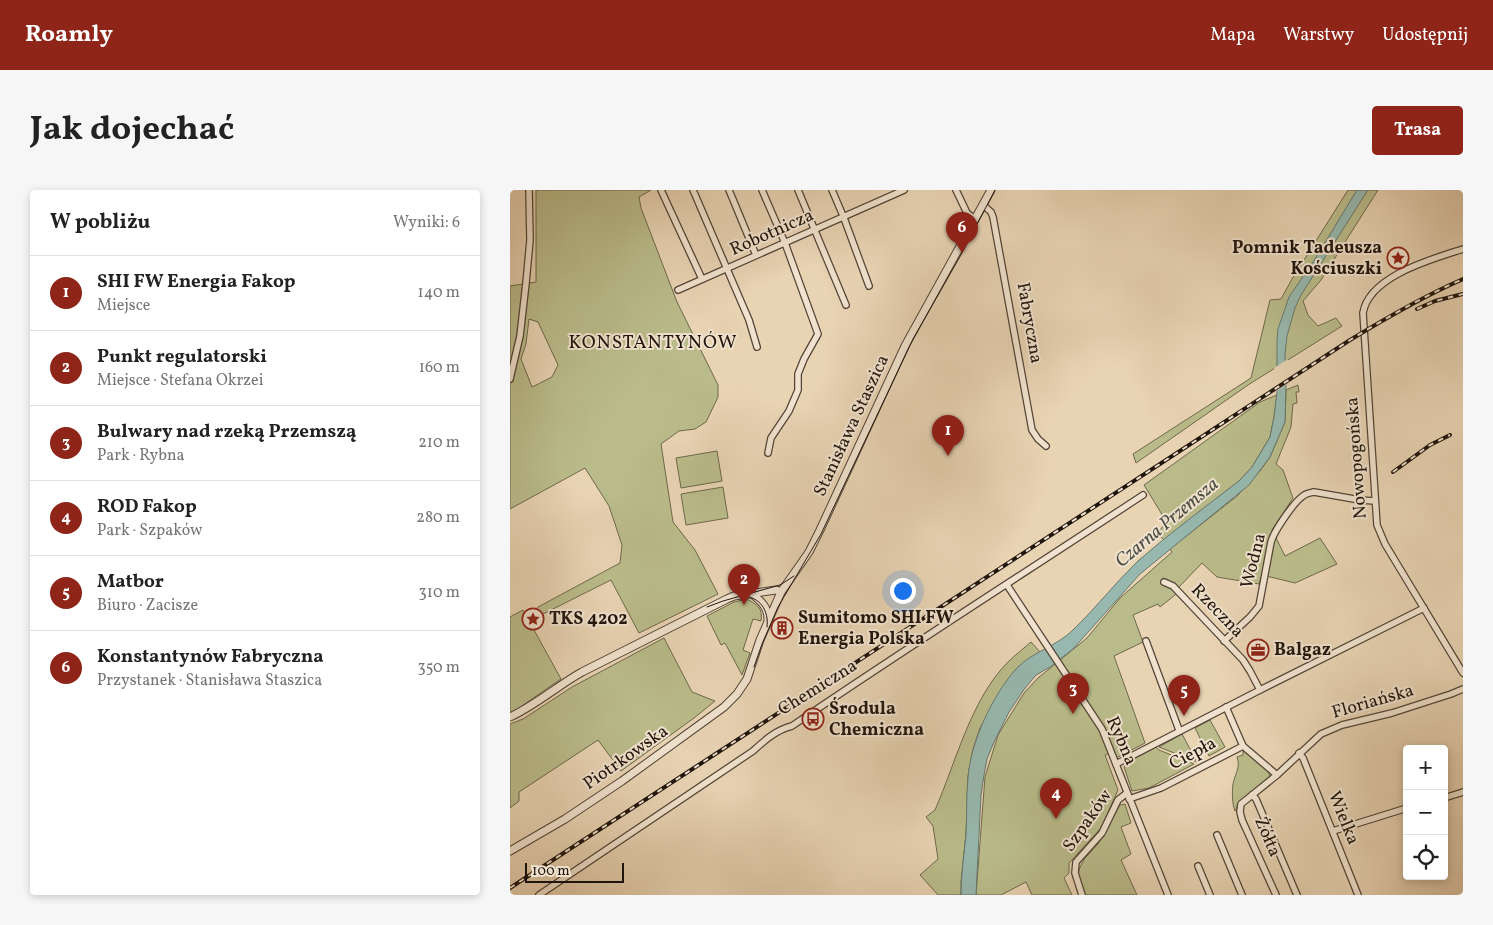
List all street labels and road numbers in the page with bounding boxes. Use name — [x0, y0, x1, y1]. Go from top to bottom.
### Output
street label: Robotnicza — [726, 203, 818, 263]
street label: Fabryczna — [1010, 281, 1048, 366]
street label: Stanisława Staszica — [808, 351, 896, 501]
street label: Nowopogońska — [1340, 396, 1374, 520]
street label: Wodna — [1235, 531, 1273, 591]
street label: Rzeczna — [1185, 578, 1249, 644]
street label: Chemiczna — [774, 654, 862, 722]
street label: Floriańska — [1329, 678, 1417, 726]
street label: Rybna — [1099, 713, 1143, 769]
street label: Piotrkowska — [578, 719, 674, 797]
street label: Ciepła — [1165, 731, 1221, 777]
street label: Szpaków — [1057, 785, 1119, 857]
street label: Wielka — [1321, 788, 1365, 848]
street label: Żółta — [1247, 813, 1287, 861]

